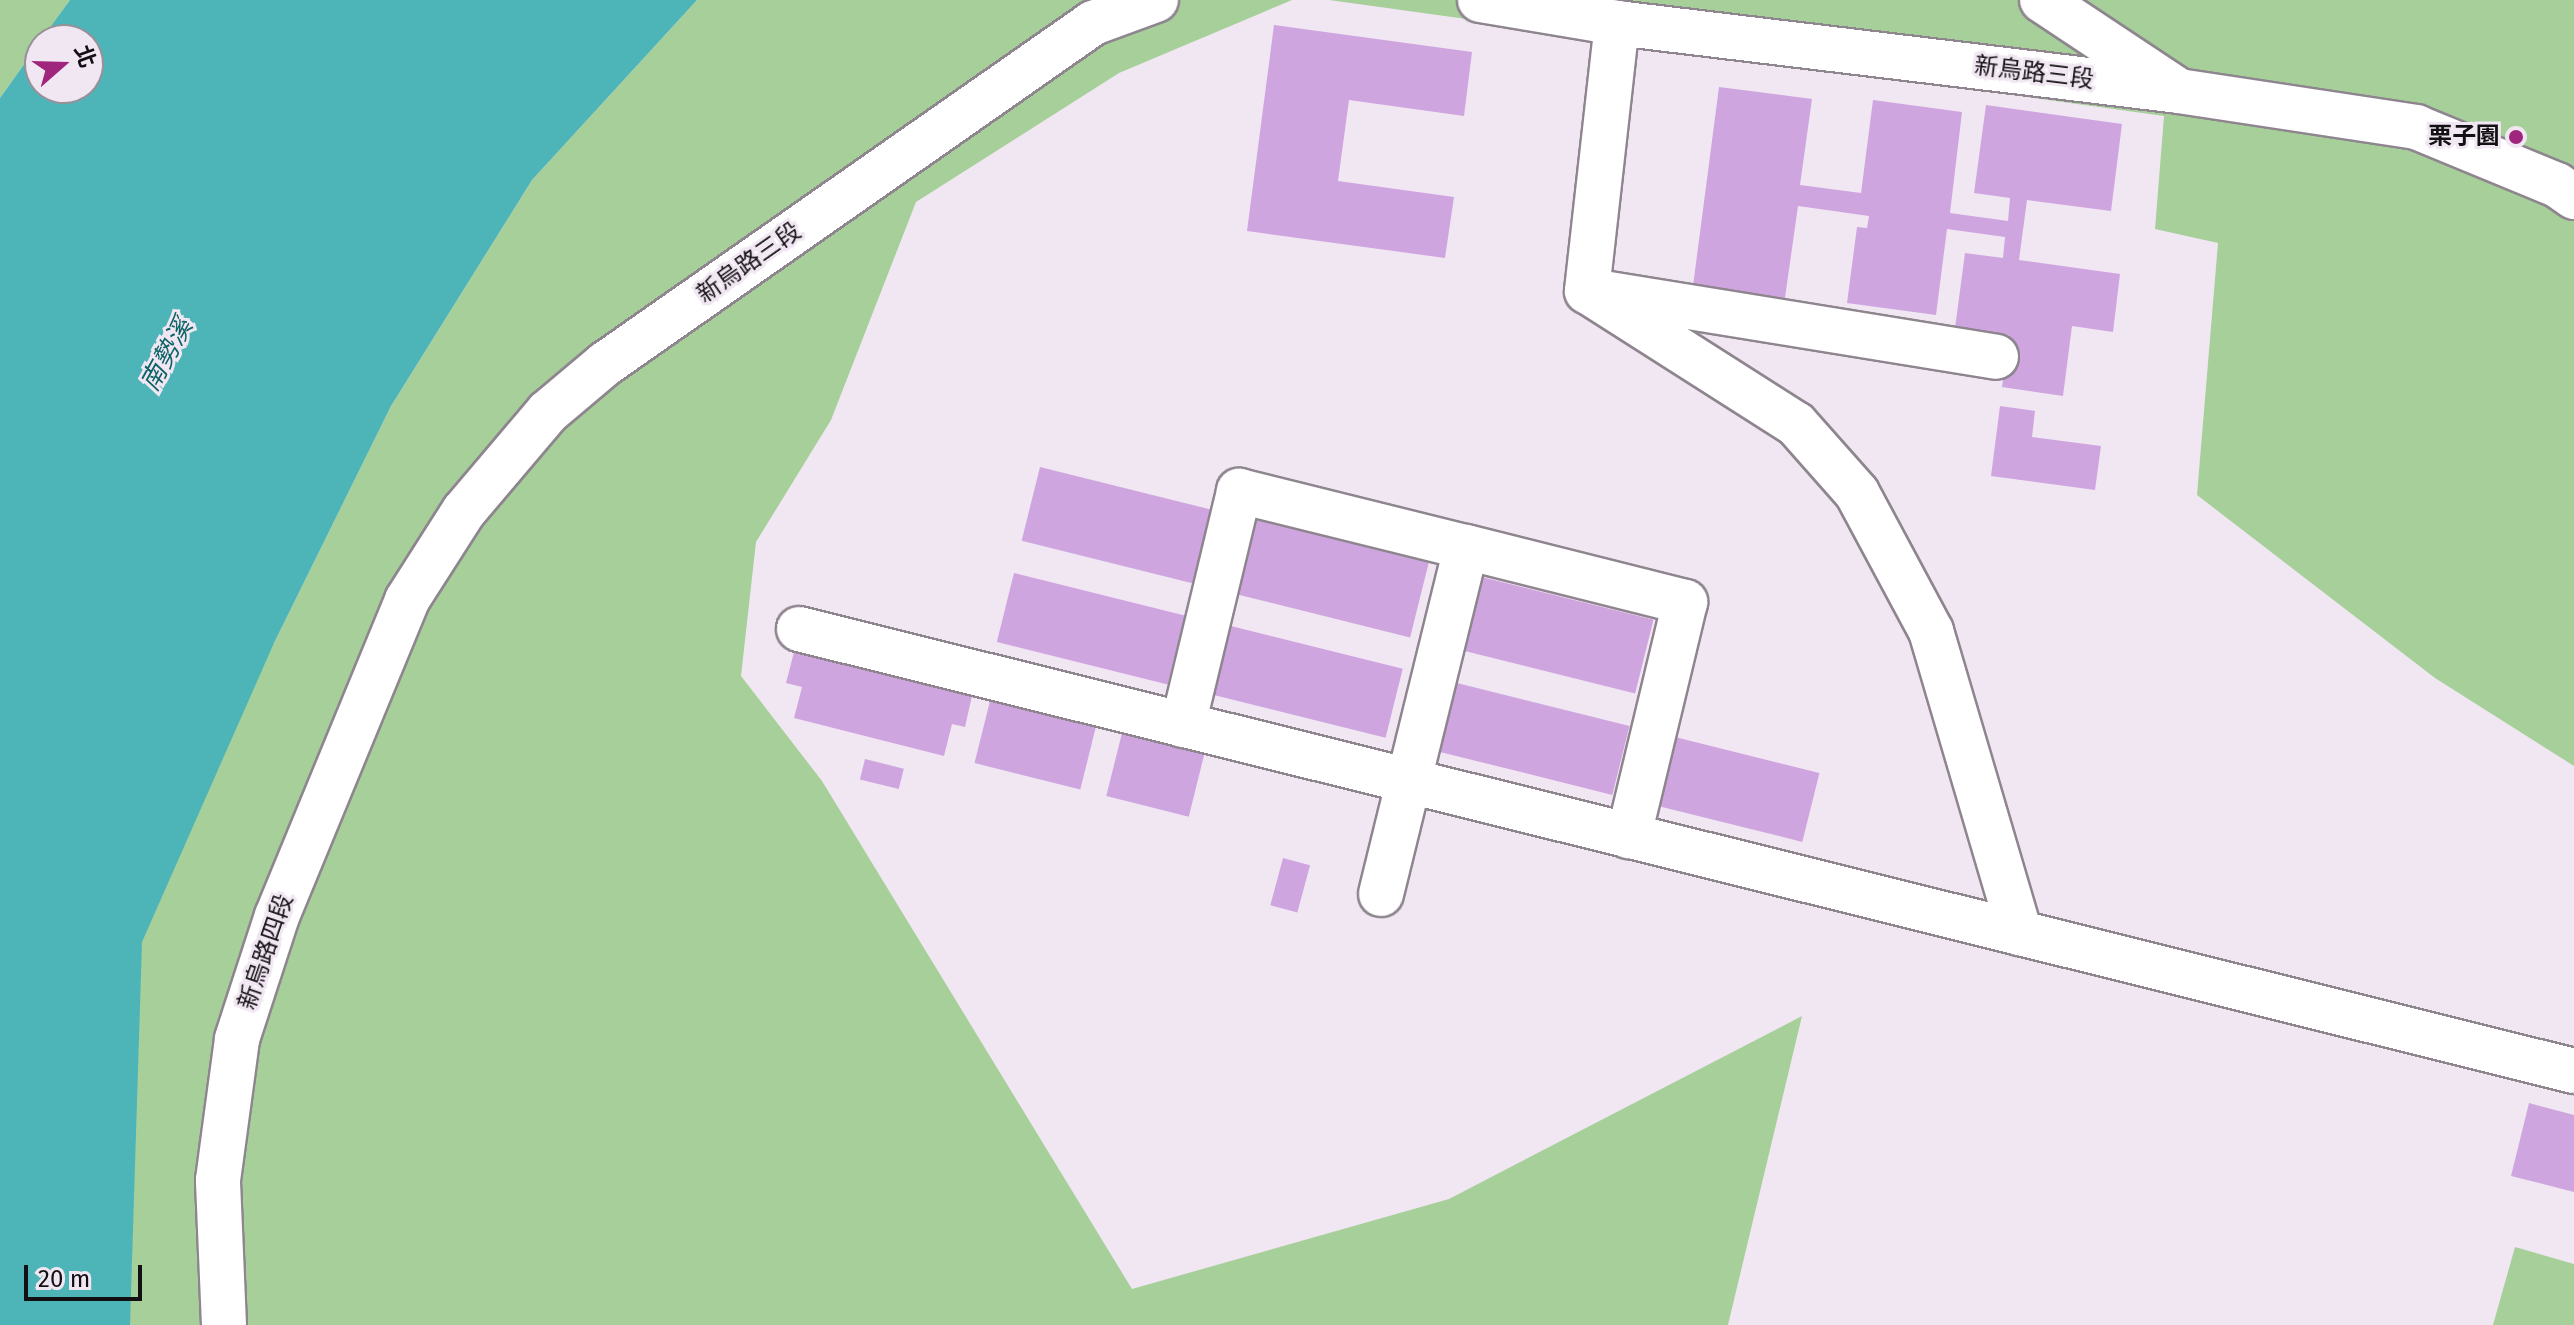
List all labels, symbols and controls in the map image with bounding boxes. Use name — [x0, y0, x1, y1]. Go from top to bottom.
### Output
north arrow — [24, 24, 104, 104]
text: 北 — [69, 41, 102, 71]
street label: 新烏路三段 — [1973, 51, 2095, 95]
place label: 栗子園 — [2428, 123, 2500, 151]
marker: 栗子園 — [2507, 128, 2525, 146]
street label: 新烏路三段 — [692, 217, 806, 309]
water label: 南勢溪 — [134, 313, 200, 397]
street label: 新烏路四段 — [233, 891, 299, 1013]
scale bar — [28, 1249, 146, 1299]
text: 20 m — [38, 1265, 90, 1293]

